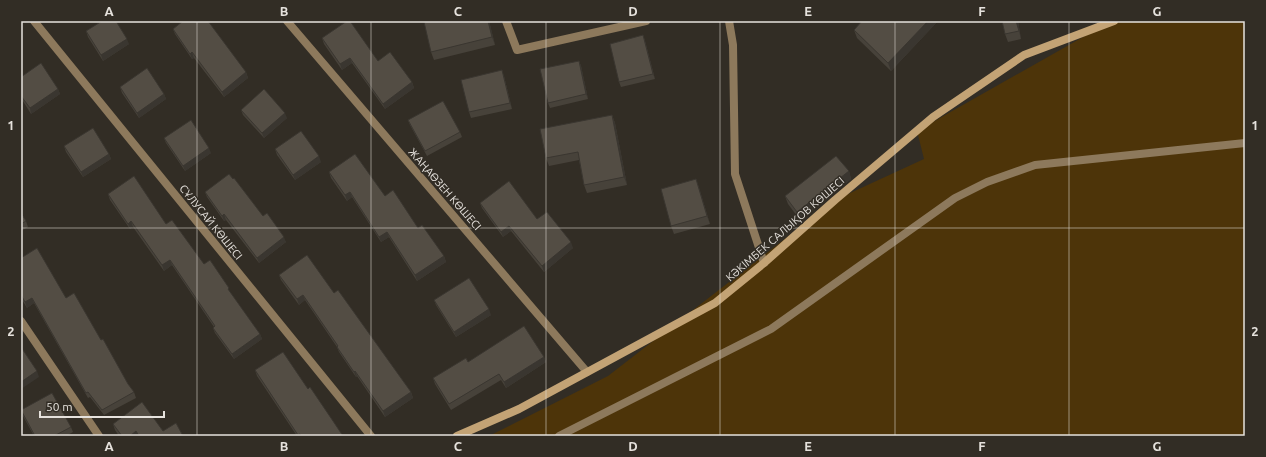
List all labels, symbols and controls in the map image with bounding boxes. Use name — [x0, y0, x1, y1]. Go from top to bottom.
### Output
text: A — [104, 4, 114, 18]
text: B — [280, 4, 289, 18]
text: C — [454, 4, 463, 18]
text: D — [628, 4, 638, 18]
text: E — [804, 4, 812, 18]
text: F — [978, 4, 986, 18]
text: G — [1153, 4, 1162, 18]
text: 1 — [7, 118, 15, 132]
text: 1 — [1251, 118, 1259, 132]
street label: ЖАҢАӨЗЕН КӨШЕСІ — [406, 146, 484, 232]
street label: КӘКІМБЕК САЛЫҚОВ КӨШЕСІ — [723, 174, 847, 284]
street label: СҰЛУСАЙ КӨШЕСІ — [177, 182, 245, 262]
text: 2 — [7, 324, 15, 338]
text: 2 — [1251, 324, 1259, 338]
scale bar — [40, 393, 164, 419]
text: 50 m — [46, 400, 73, 413]
text: A — [104, 439, 114, 453]
text: B — [280, 439, 289, 453]
text: C — [454, 439, 463, 453]
text: D — [628, 439, 638, 453]
text: E — [804, 439, 812, 453]
text: F — [978, 439, 986, 453]
text: G — [1153, 439, 1162, 453]

